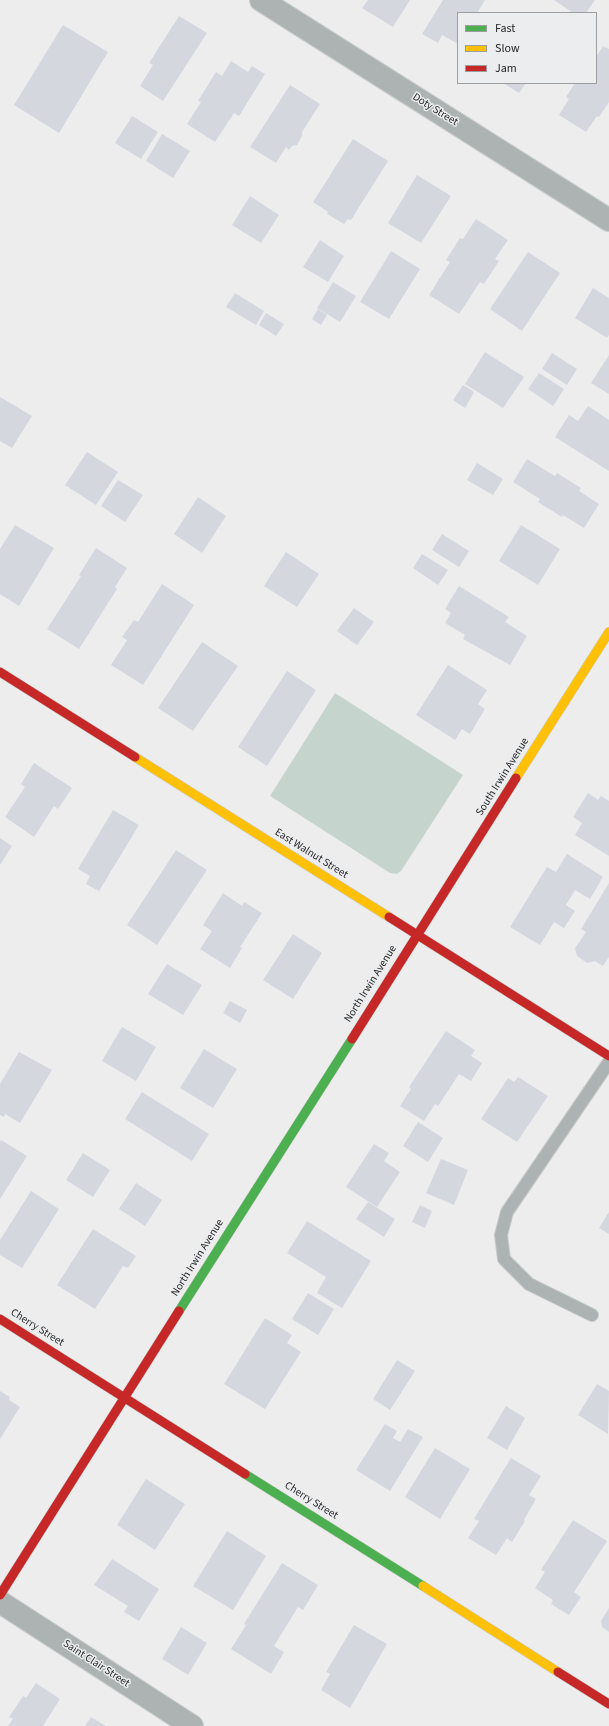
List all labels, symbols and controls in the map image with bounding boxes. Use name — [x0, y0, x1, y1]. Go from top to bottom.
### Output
legend — [457, 12, 597, 84]
text: Fast — [495, 20, 515, 37]
text: Slow — [495, 40, 520, 57]
text: Jam — [495, 60, 517, 77]
street label: Doty Street — [410, 91, 460, 129]
street label: South Irwin Avenue — [474, 736, 532, 818]
street label: East Walnut Street — [272, 826, 350, 882]
street label: North Irwin Avenue — [342, 943, 400, 1025]
street label: North Irwin Avenue — [169, 1217, 227, 1299]
street label: Cherry Street — [8, 1306, 66, 1350]
street label: Cherry Street — [282, 1479, 340, 1523]
street label: Saint Clair Street — [60, 1638, 132, 1690]

